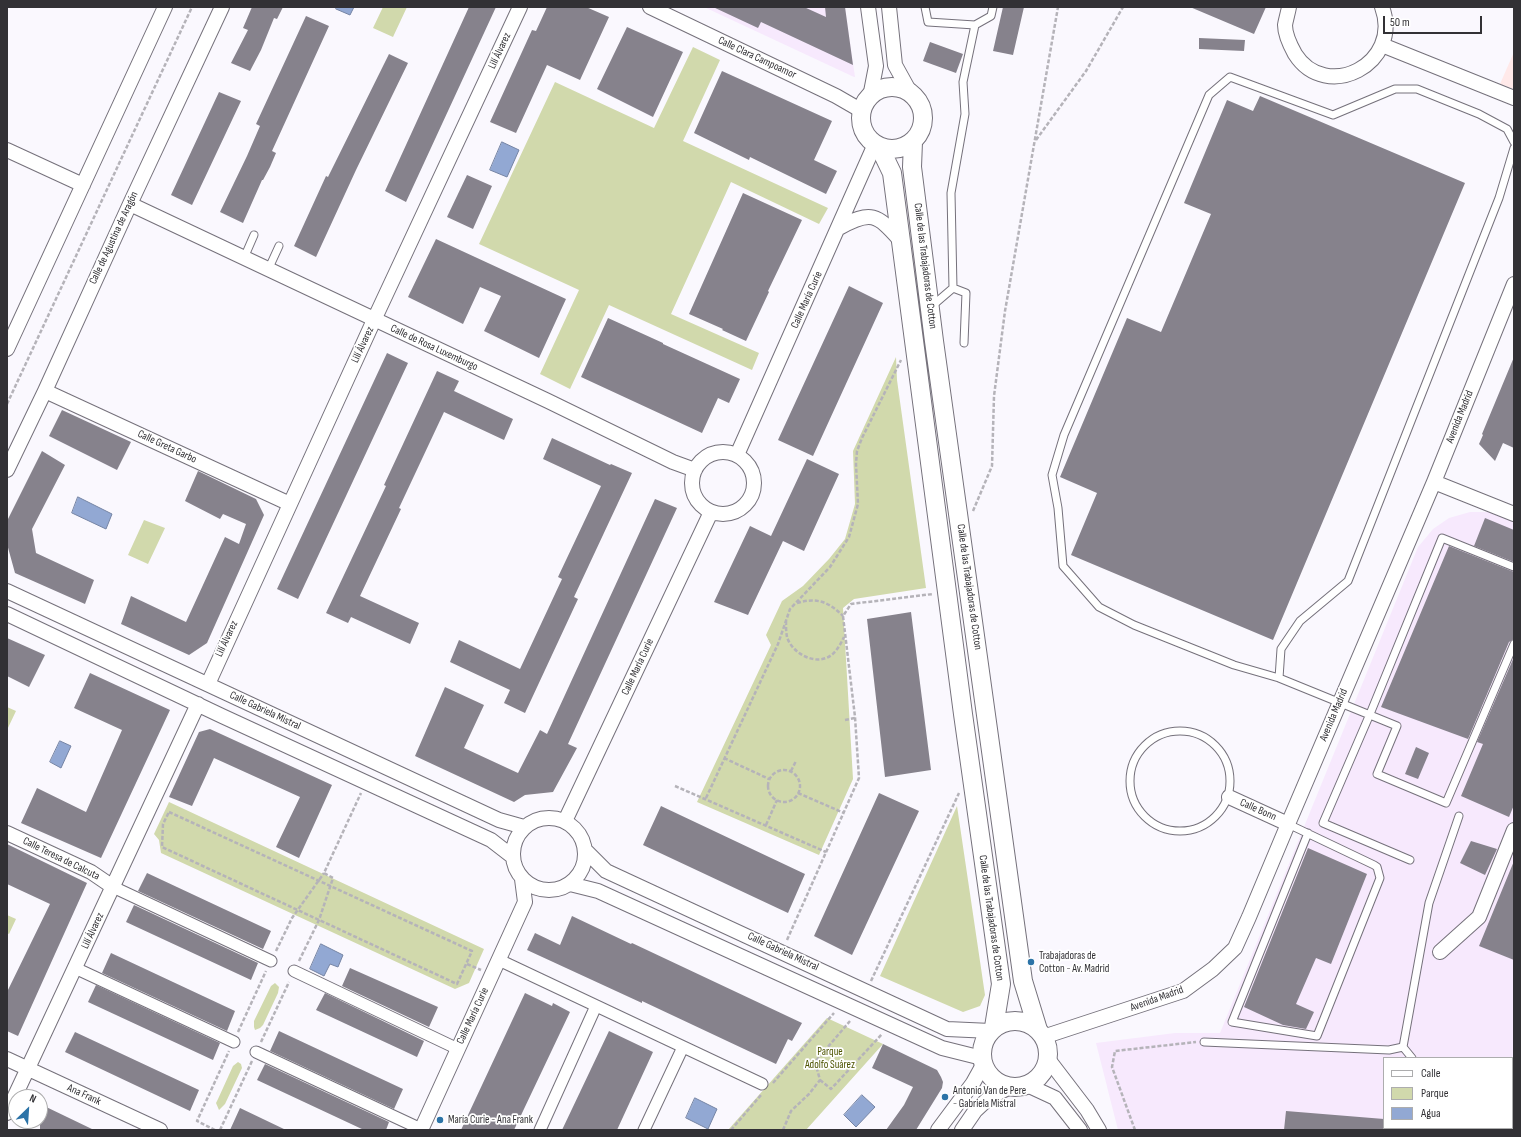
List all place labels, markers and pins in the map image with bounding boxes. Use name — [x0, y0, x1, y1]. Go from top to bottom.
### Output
place label: Trabajadoras de Cotton - Av. Madrid — [1039, 949, 1109, 975]
marker: Trabajadoras de Cotton - Av. Madrid — [1026, 957, 1036, 967]
place label: Antonio Van de Pere - Gabriela Mistral — [953, 1084, 1026, 1110]
marker: Antonio Van de Pere - Gabriela Mistral — [940, 1092, 950, 1102]
place label: María Curie - Ana Frank — [448, 1113, 533, 1127]
marker: María Curie - Ana Frank — [435, 1115, 445, 1125]

